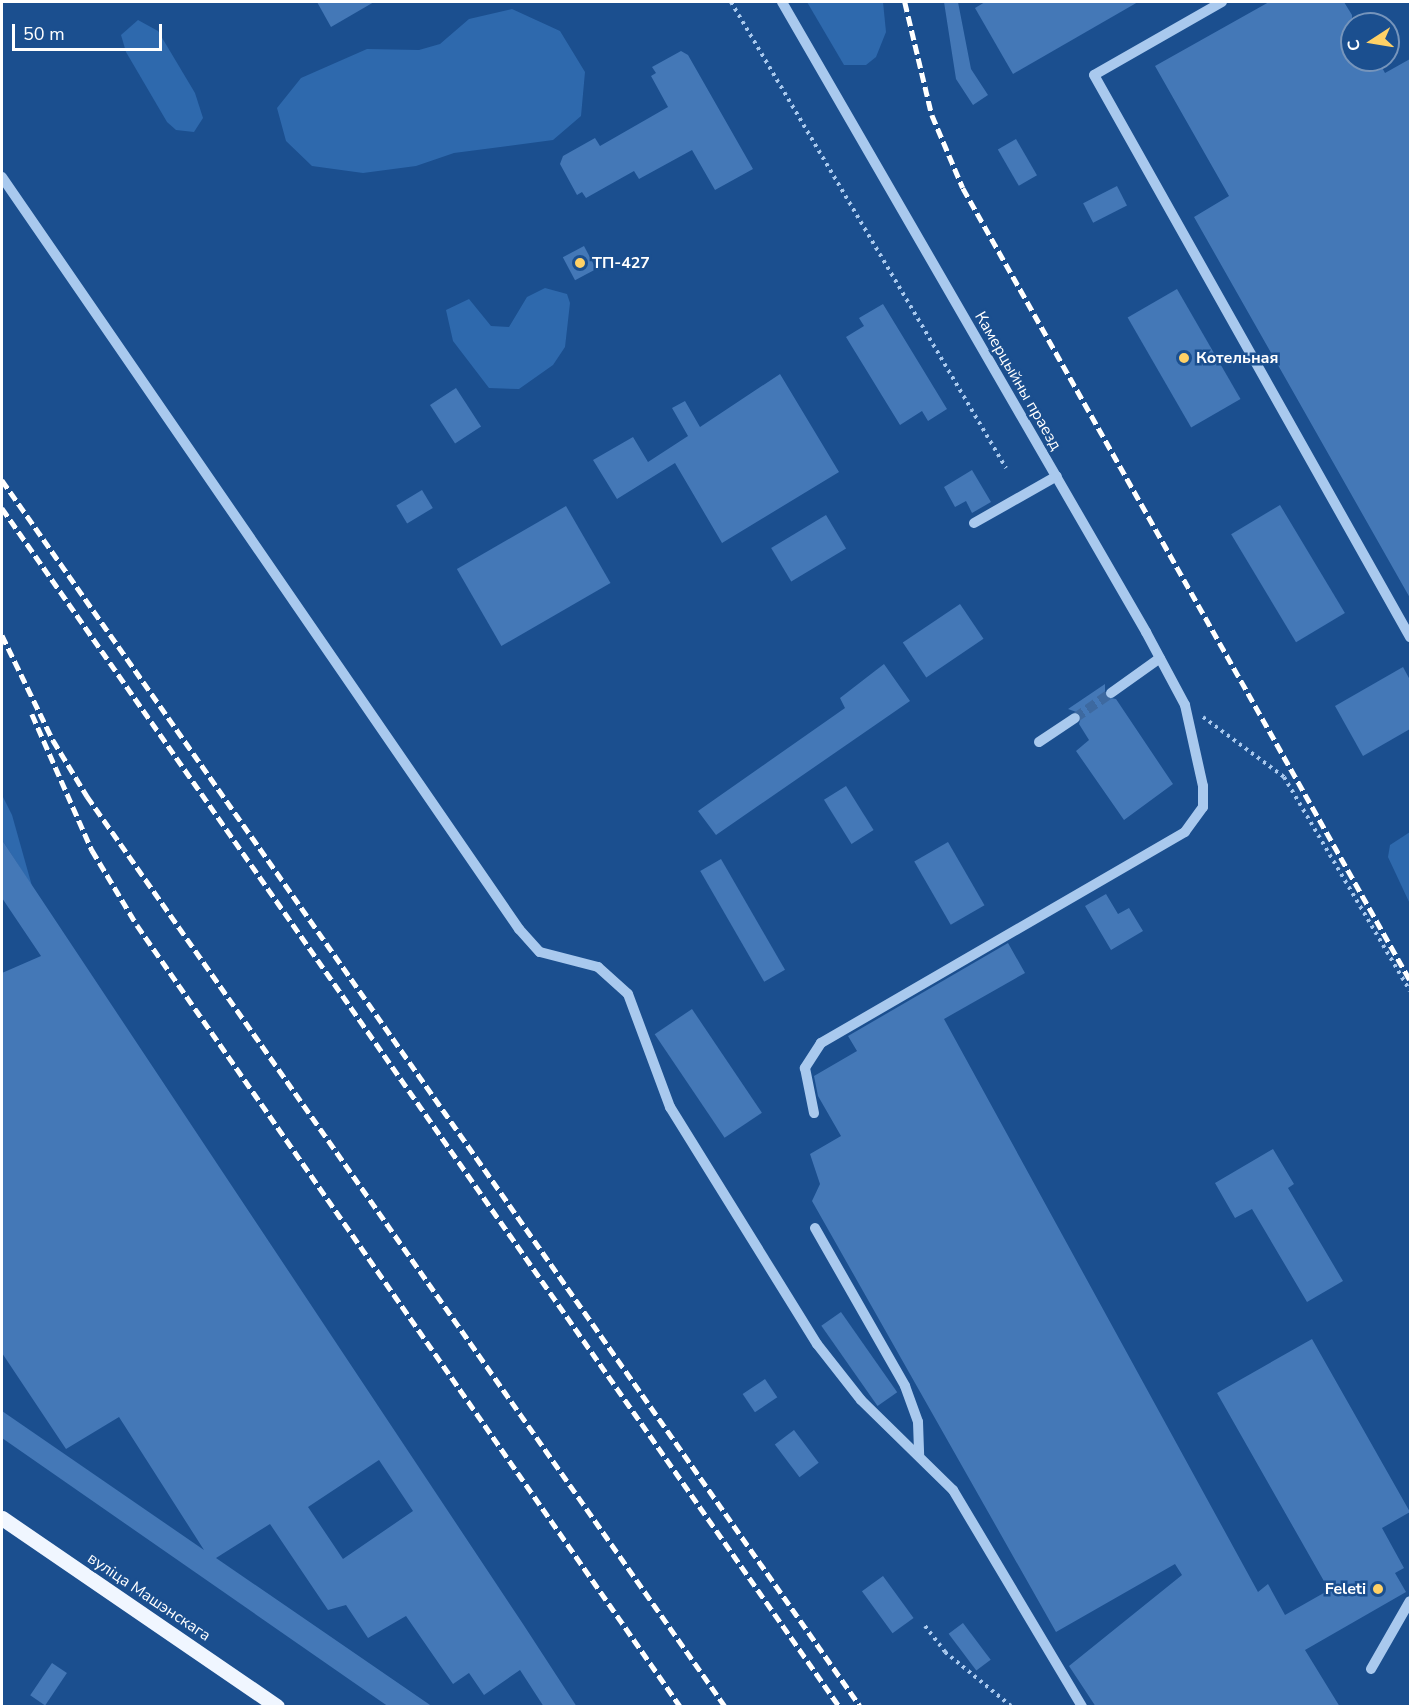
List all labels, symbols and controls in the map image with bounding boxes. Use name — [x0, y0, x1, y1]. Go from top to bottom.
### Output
scale bar — [15, 12, 165, 50]
north arrow — [1340, 12, 1400, 72]
text: 50 m — [23, 22, 65, 46]
text: С — [1342, 38, 1366, 53]
place label: ТП-427 — [592, 253, 650, 273]
marker: ТП-427 — [573, 256, 587, 270]
street label: Камерцыйны праезд — [970, 308, 1066, 454]
place label: Котельная — [1196, 348, 1279, 368]
marker: Котельная — [1177, 351, 1191, 365]
street label: вуліца Машэнскага — [84, 1549, 214, 1645]
place label: Feleti — [1325, 1579, 1366, 1599]
marker: Feleti — [1371, 1582, 1385, 1596]

